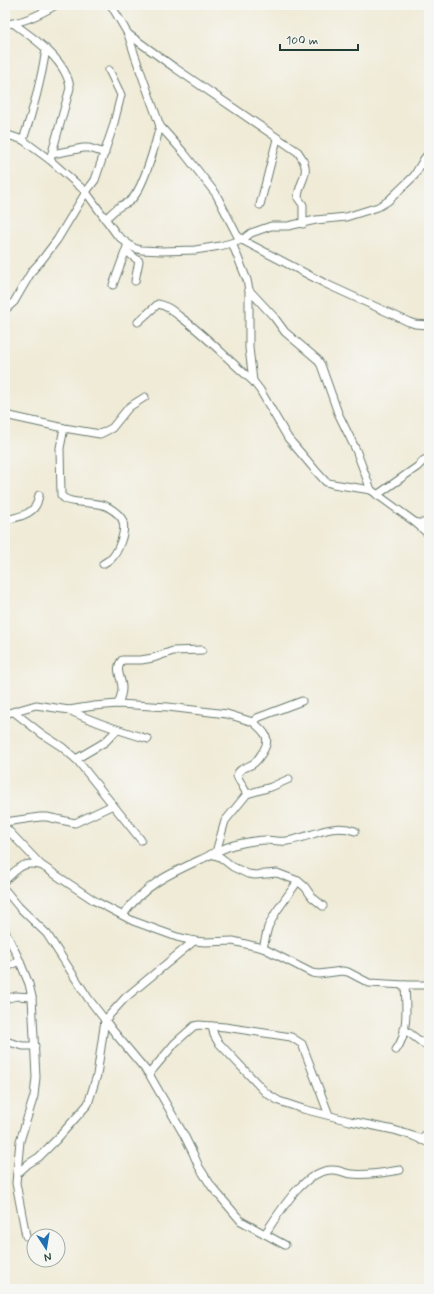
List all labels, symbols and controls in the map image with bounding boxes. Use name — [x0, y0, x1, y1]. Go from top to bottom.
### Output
scale bar — [280, 26, 358, 52]
text: 100 m — [286, 33, 318, 49]
north arrow — [26, 1228, 66, 1268]
text: N — [43, 1249, 53, 1264]

